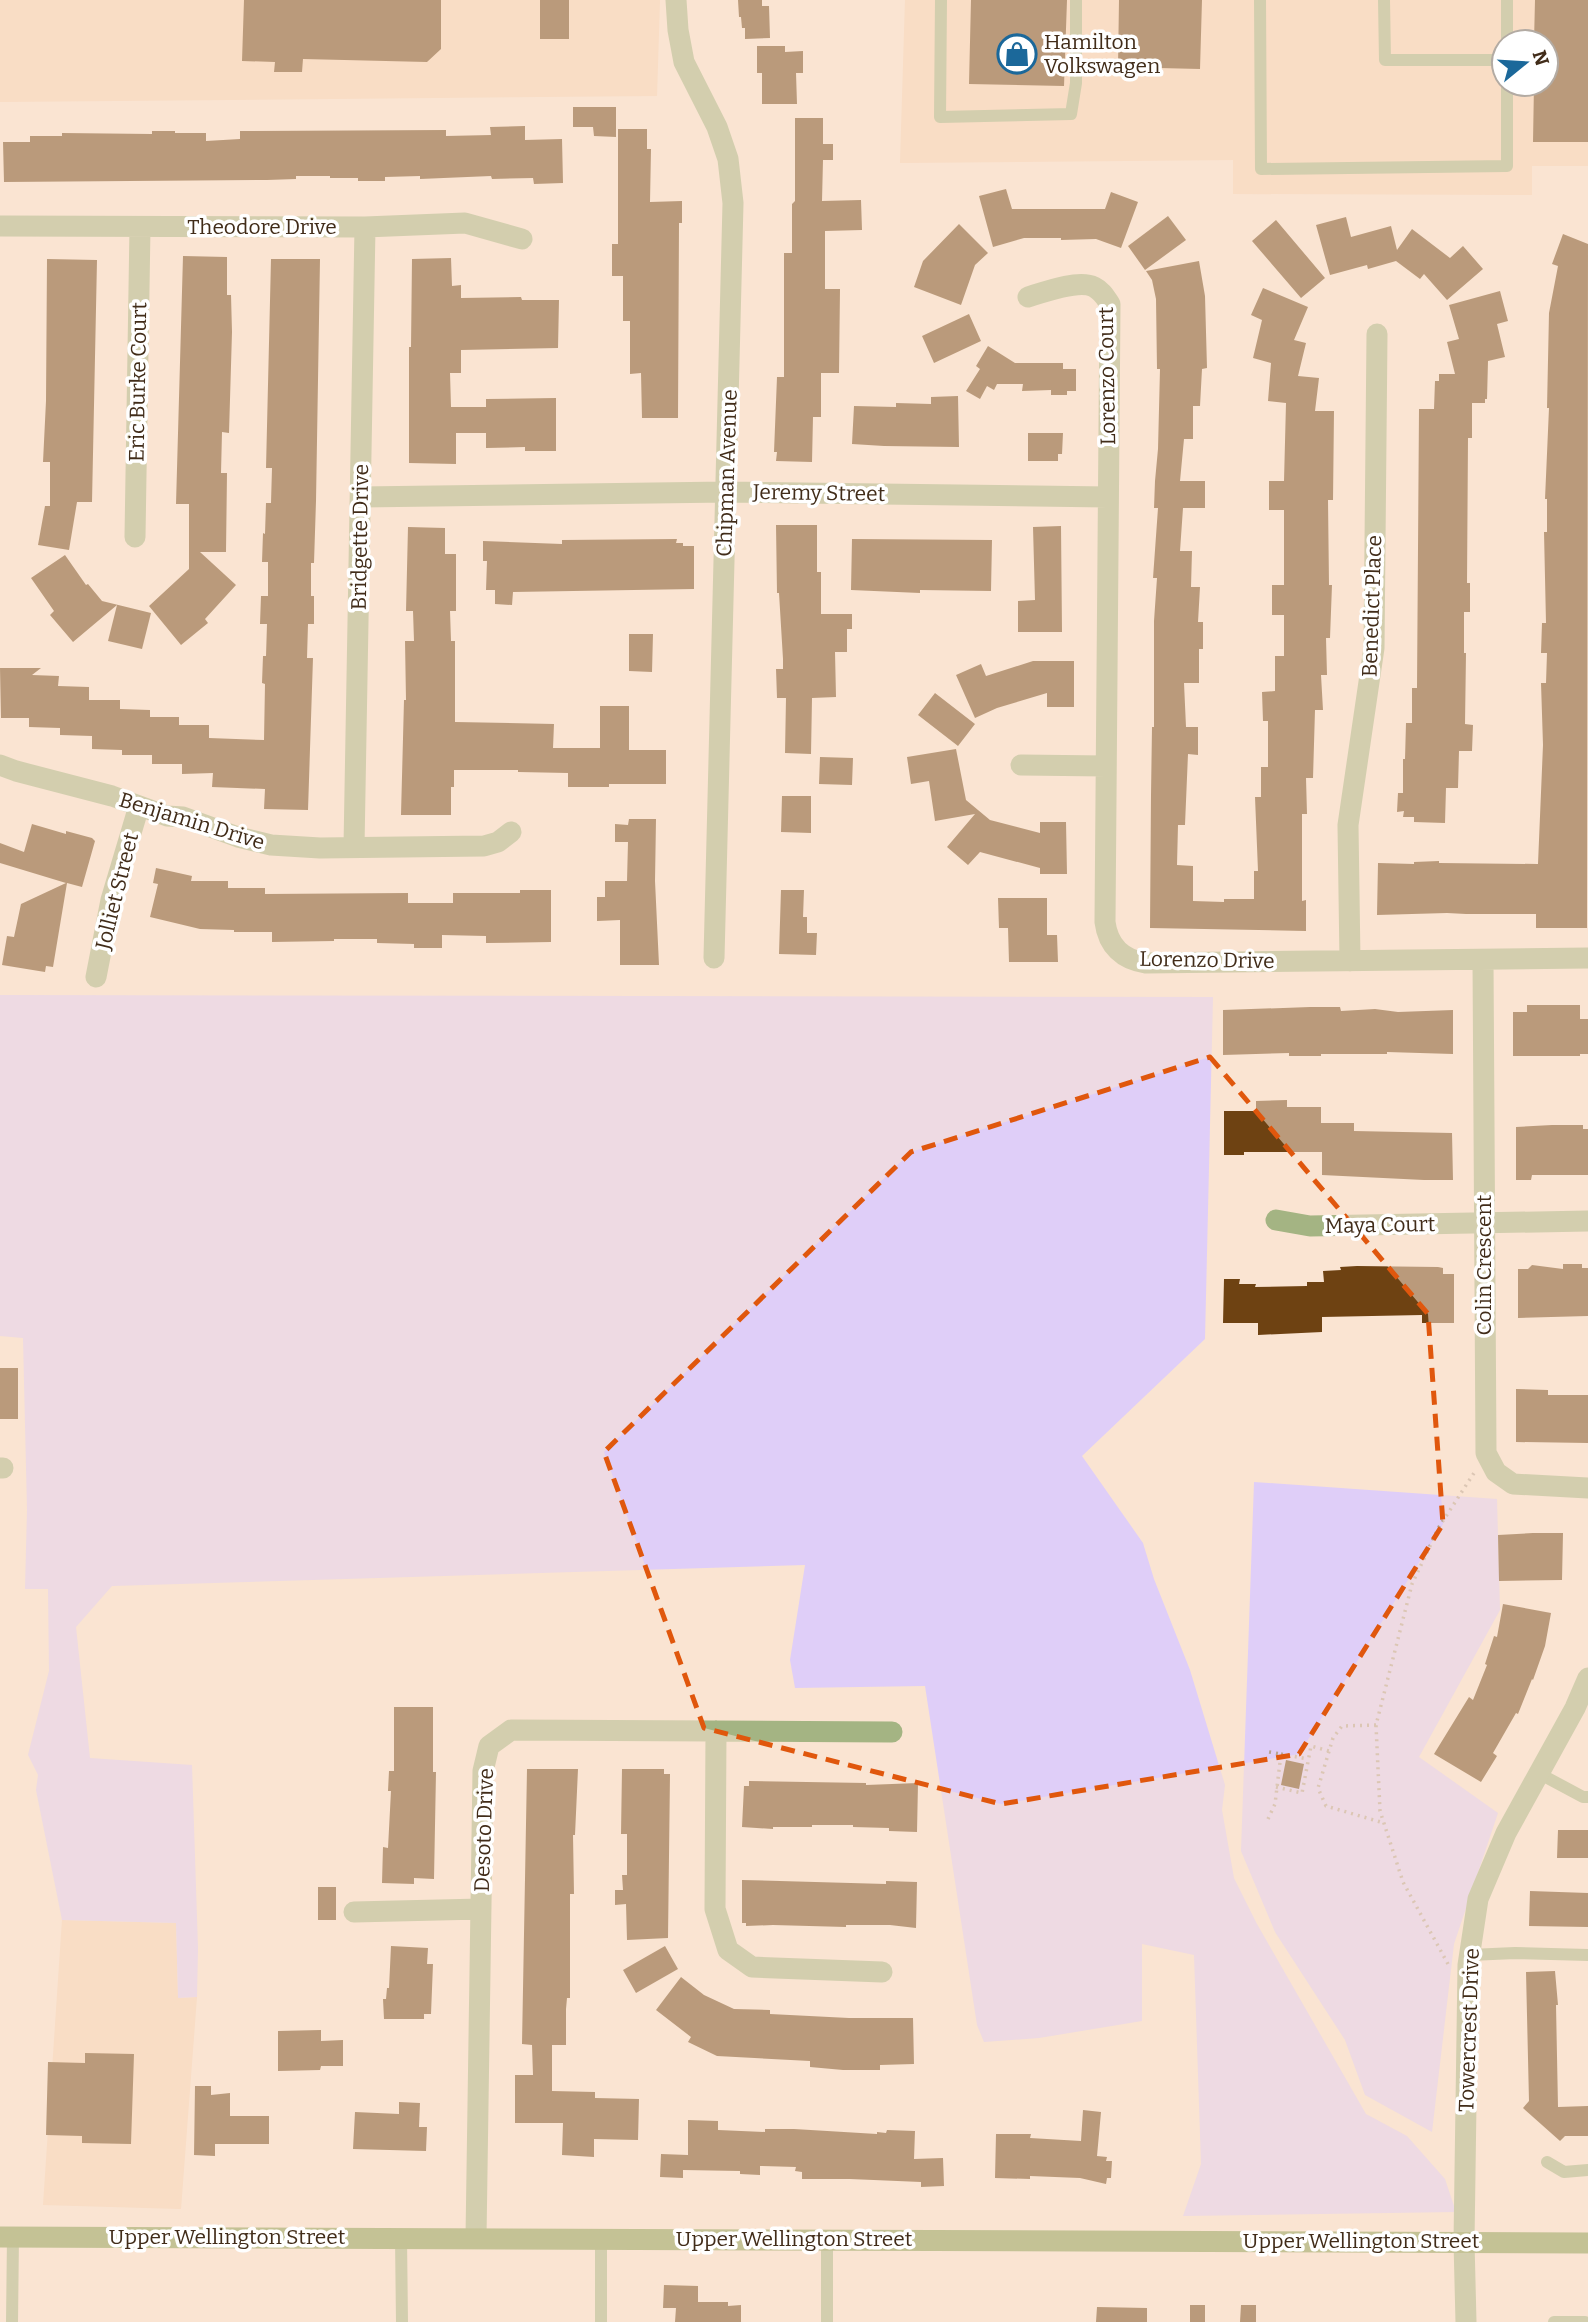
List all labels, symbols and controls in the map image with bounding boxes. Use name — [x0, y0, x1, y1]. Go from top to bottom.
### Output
north arrow — [1490, 28, 1560, 98]
place label: Hamilton Volkswagen — [1044, 29, 1160, 79]
shop icon: Hamilton Volkswagen — [996, 33, 1038, 75]
text: N — [1527, 47, 1554, 69]
street label: Theodore Drive — [187, 214, 337, 240]
street label: Eric Burke Court — [124, 301, 152, 462]
street label: Lorenzo Court — [1093, 306, 1121, 445]
street label: Chipman Avenue — [711, 389, 743, 557]
street label: Bridgette Drive — [346, 464, 374, 610]
street label: Jeremy Street — [752, 479, 886, 507]
street label: Benedict Place — [1357, 535, 1387, 677]
street label: Benjamin Drive — [116, 787, 268, 855]
street label: Jolliet Street — [90, 829, 144, 953]
street label: Lorenzo Drive — [1139, 946, 1275, 974]
street label: Colin Crescent — [1471, 1194, 1497, 1335]
street label: Maya Court — [1325, 1211, 1436, 1239]
street label: Desoto Drive — [469, 1768, 499, 1892]
street label: Towercrest Drive — [1453, 1948, 1485, 2112]
street label: Upper Wellington Street — [109, 2224, 346, 2250]
street label: Upper Wellington Street — [676, 2226, 913, 2252]
street label: Upper Wellington Street — [1243, 2228, 1480, 2254]

